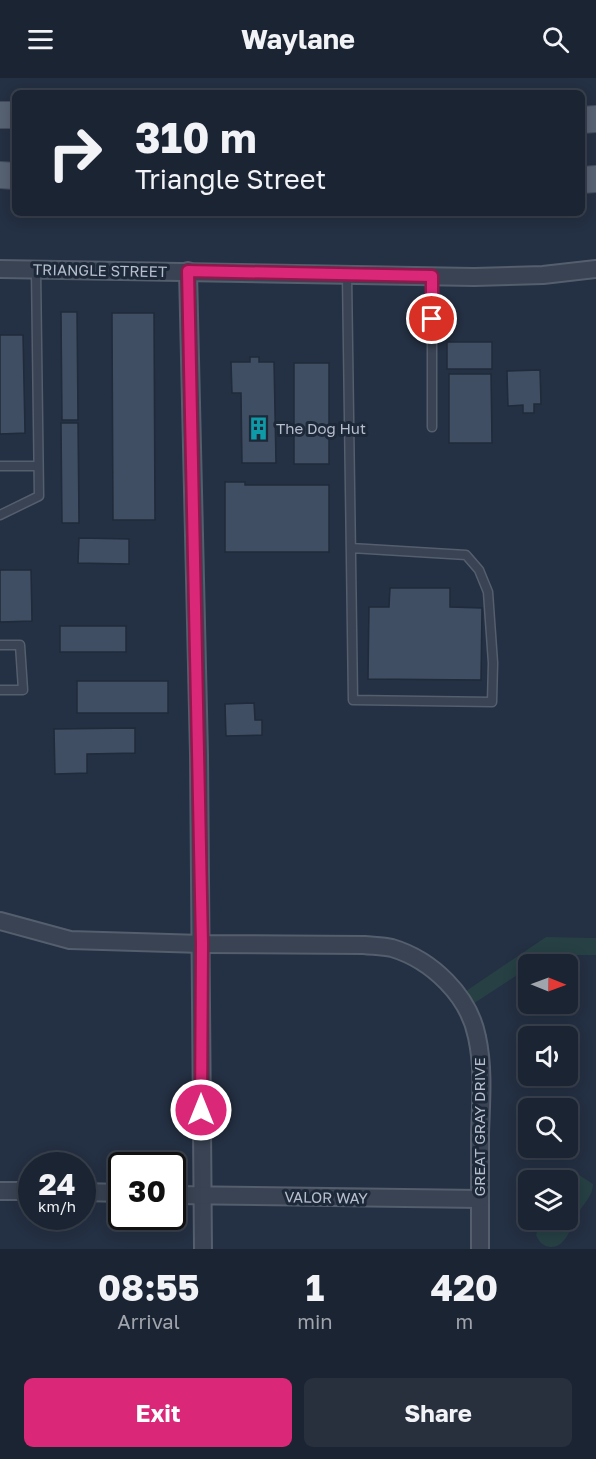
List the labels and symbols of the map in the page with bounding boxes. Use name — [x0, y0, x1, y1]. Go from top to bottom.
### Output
street label: TRIANGLE STREET — [33, 260, 167, 280]
pin — [406, 293, 457, 344]
building icon: The Dog Hut — [245, 415, 271, 441]
place label: The Dog Hut — [276, 419, 366, 437]
north arrow — [518, 954, 578, 1014]
street label: GREAT GRAY DRIVE — [470, 1057, 488, 1197]
position arrow — [169, 1078, 233, 1142]
speed limit sign: 30 — [108, 1152, 186, 1230]
street label: VALOR WAY — [284, 1187, 368, 1207]

